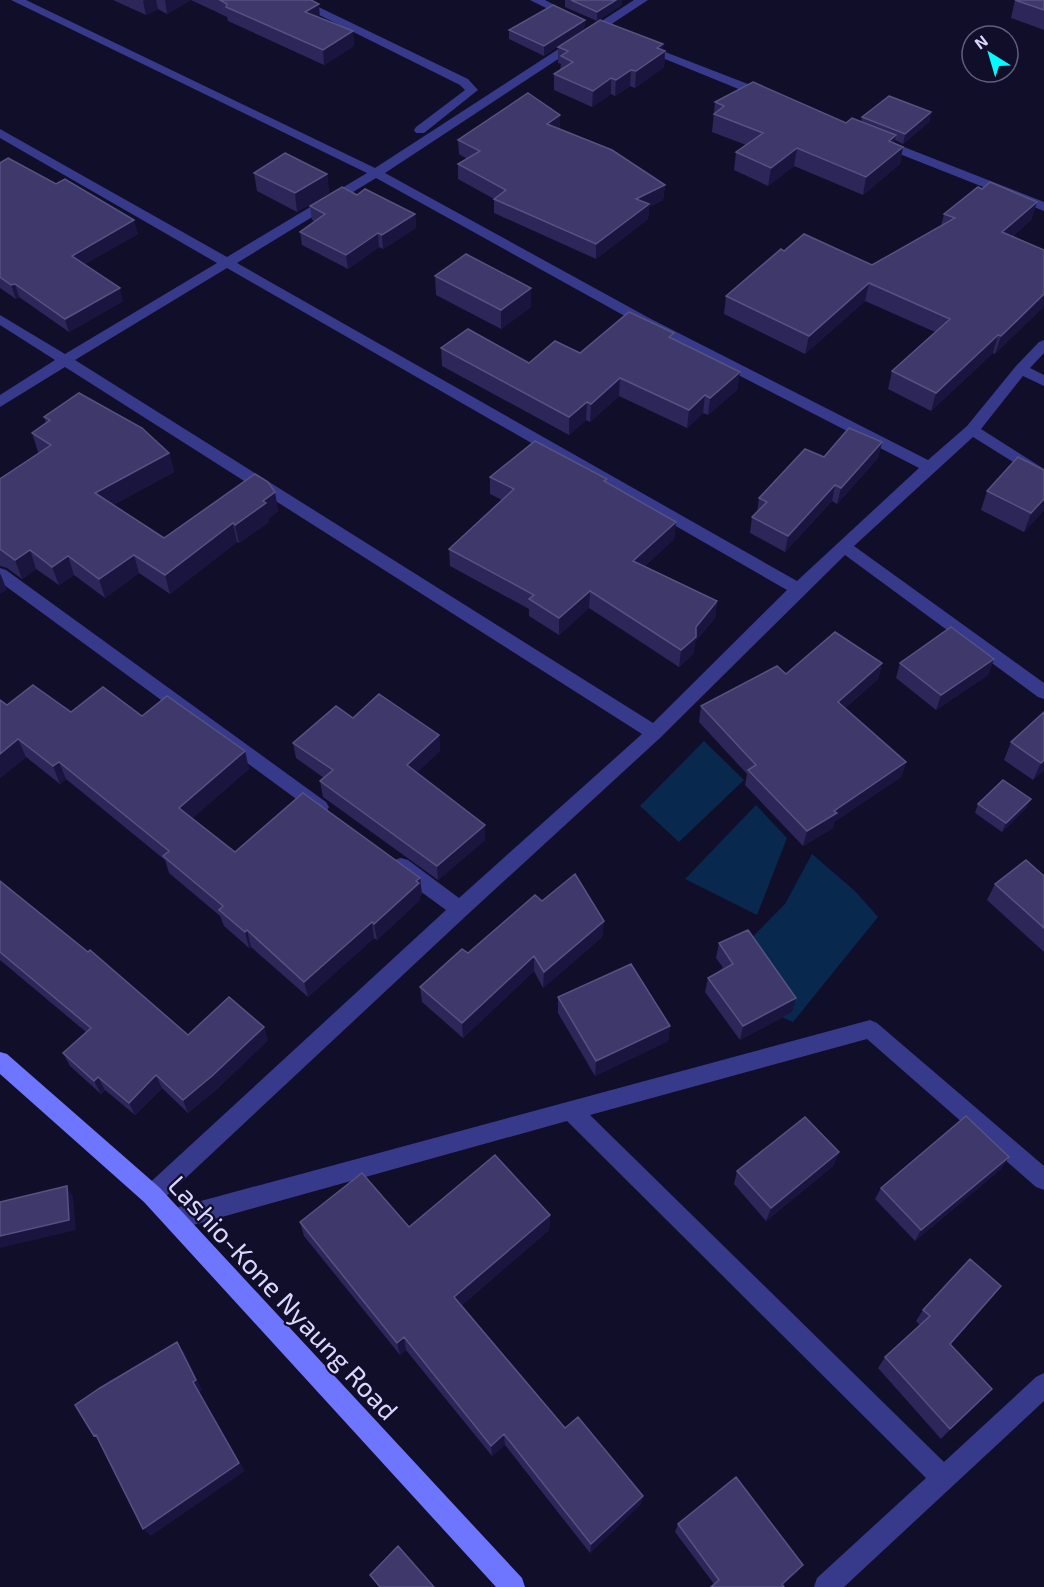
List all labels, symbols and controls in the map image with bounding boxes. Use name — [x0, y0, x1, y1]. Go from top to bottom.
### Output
north arrow — [960, 24, 1020, 84]
text: N — [970, 31, 991, 53]
street label: Lashio-Kone Nyaung Road — [162, 1168, 405, 1426]

